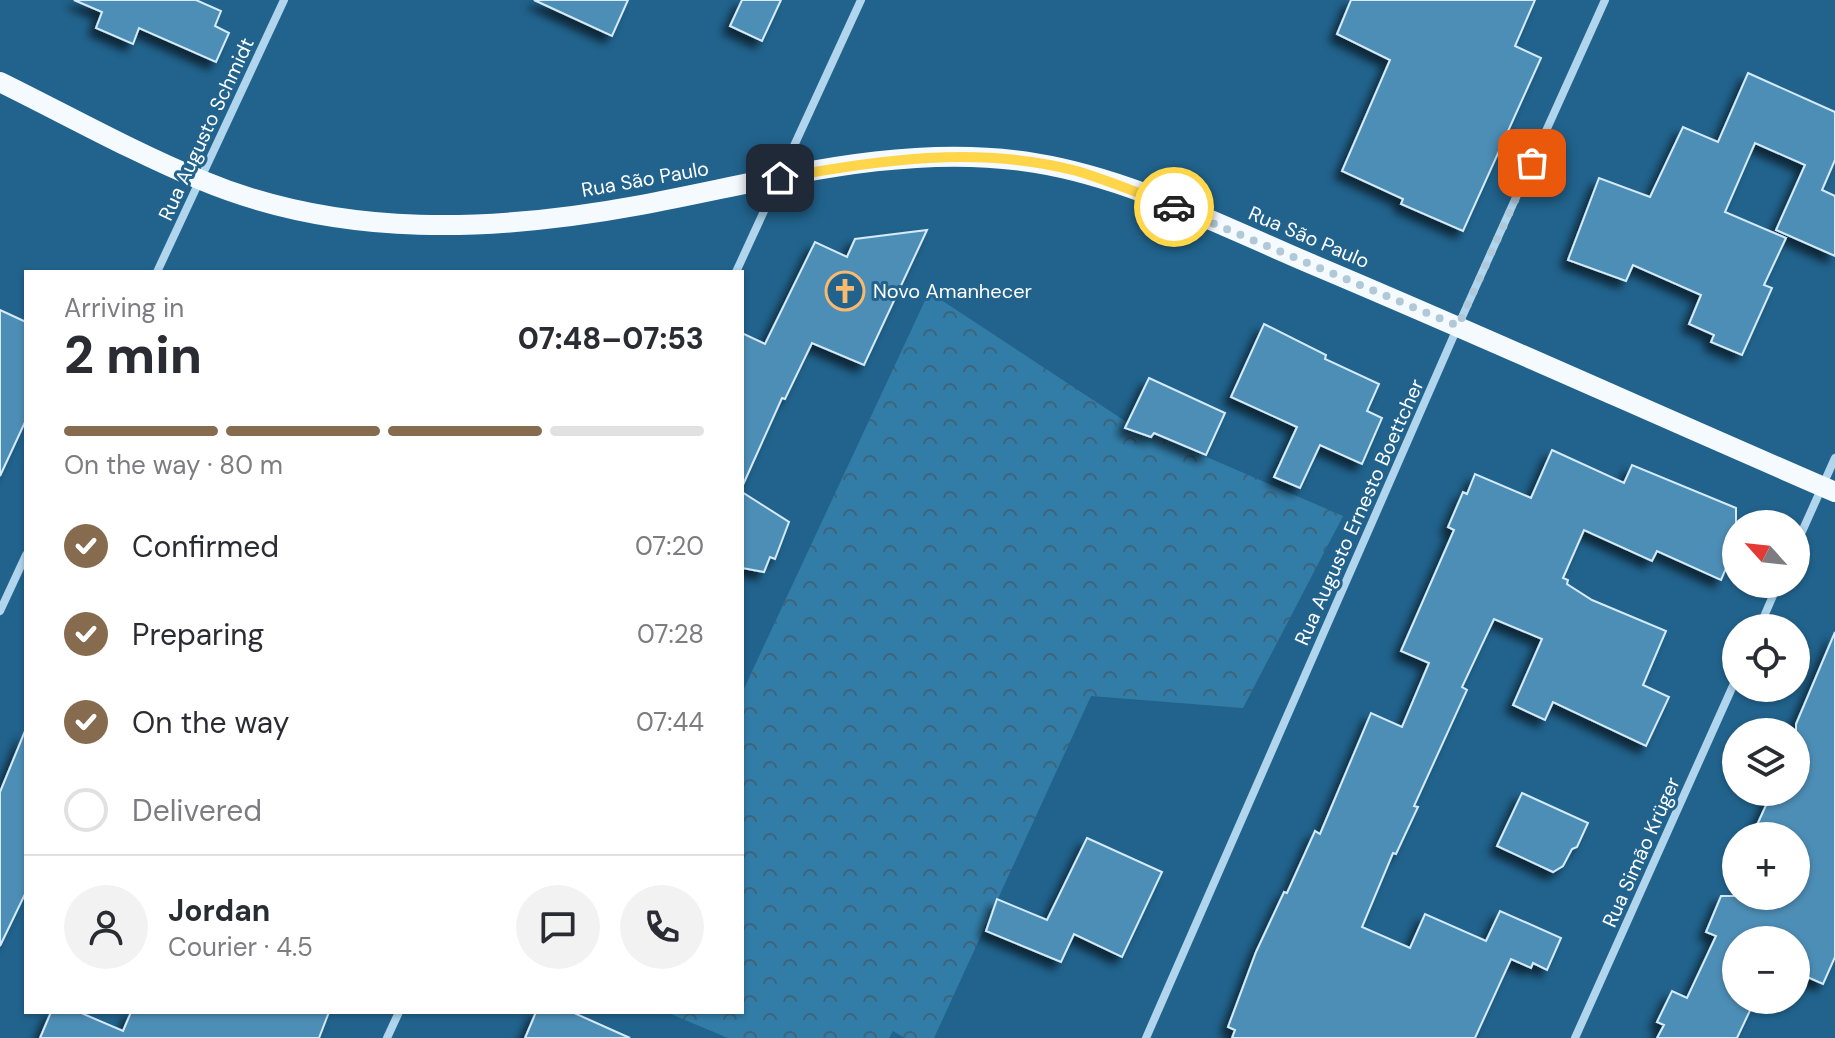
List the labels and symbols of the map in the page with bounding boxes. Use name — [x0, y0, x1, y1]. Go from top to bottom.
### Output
street label: Rua Augusto Schmidt — [152, 33, 260, 224]
pin — [1498, 129, 1566, 197]
pin — [746, 144, 814, 212]
street label: Rua São Paulo — [579, 155, 711, 203]
courier — [1134, 167, 1214, 247]
street label: Rua São Paulo — [1245, 200, 1373, 274]
church icon: Novo Amanhecer — [824, 270, 866, 312]
place label: Novo Amanhecer — [873, 278, 1032, 304]
street label: Rua Augusto Ernesto Boettcher — [1288, 375, 1430, 649]
north arrow — [1722, 510, 1810, 598]
street label: Rua Simão Krüger — [1596, 773, 1686, 931]

